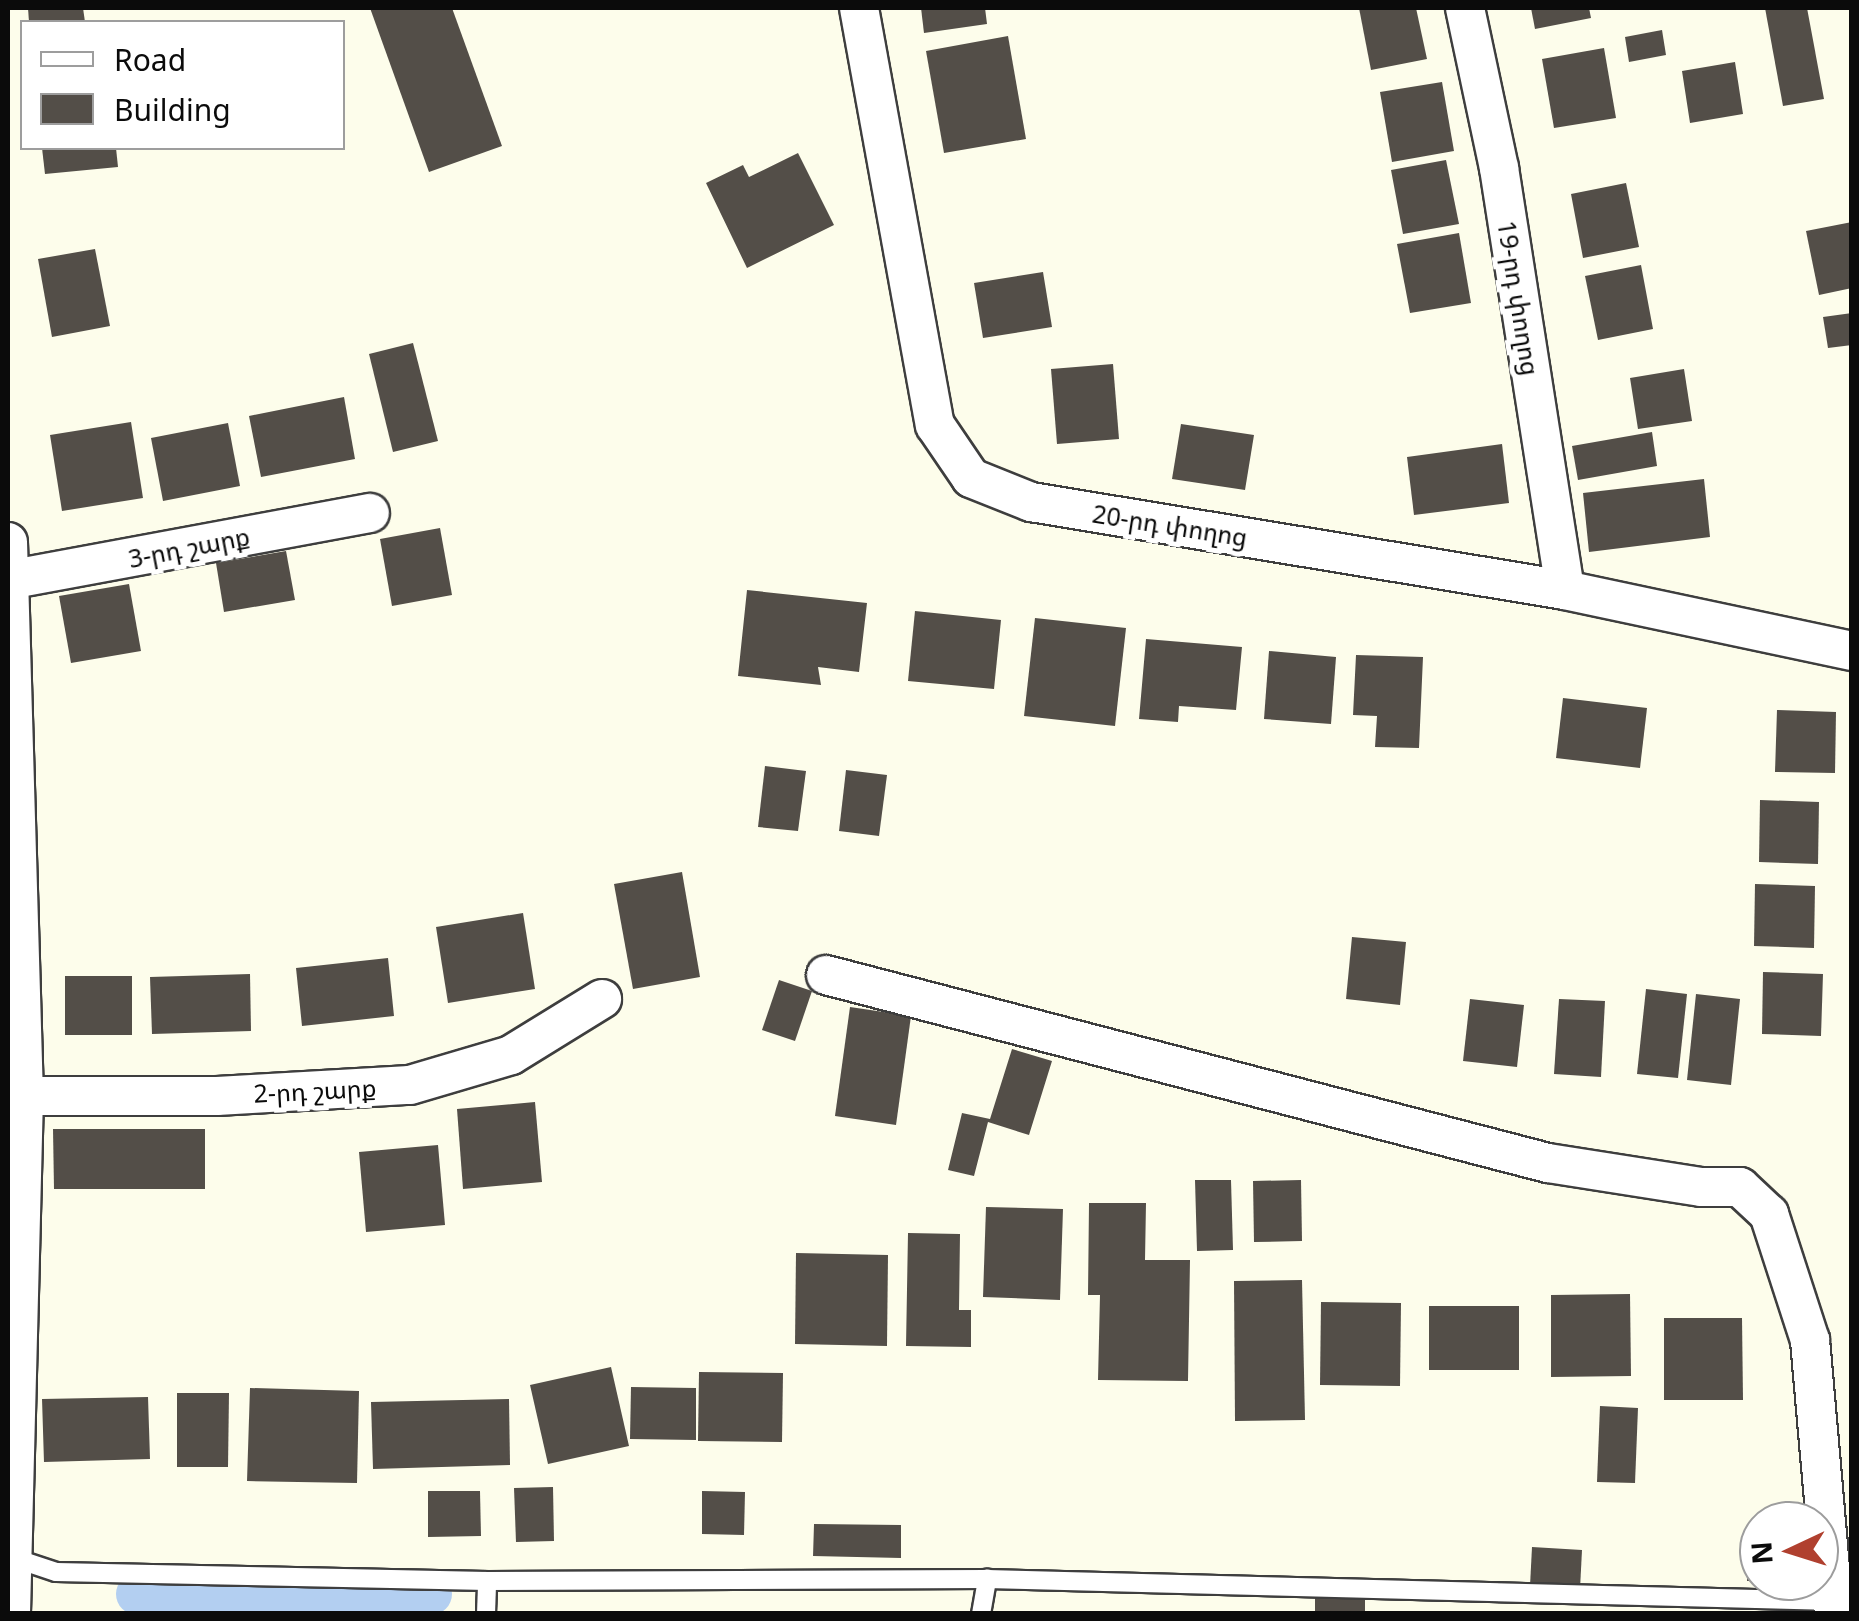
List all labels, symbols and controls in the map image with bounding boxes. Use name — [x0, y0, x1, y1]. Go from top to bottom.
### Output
legend — [20, 20, 345, 150]
text: Road — [114, 39, 186, 80]
text: Building — [114, 89, 231, 130]
street label: 19-րդ փողոց — [1492, 218, 1546, 378]
street label: 20-րդ փողոց — [1090, 498, 1250, 552]
street label: 3-րդ շարք — [126, 521, 252, 573]
street label: 2-րդ շարք — [253, 1072, 377, 1108]
north arrow — [1739, 1501, 1839, 1601]
text: N — [1741, 1540, 1781, 1566]

